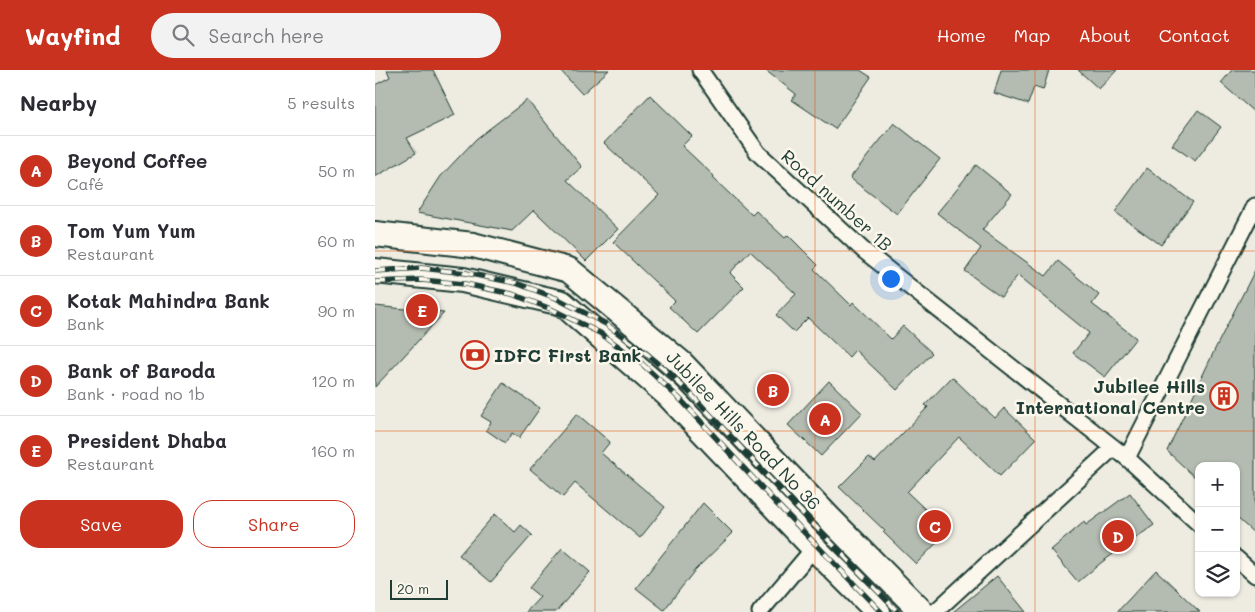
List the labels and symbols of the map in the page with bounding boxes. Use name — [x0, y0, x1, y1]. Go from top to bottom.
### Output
street label: Road number 1B — [776, 144, 898, 256]
your location — [878, 266, 904, 292]
pin: E — [406, 291, 438, 329]
bank icon: IDFC First Bank — [460, 340, 490, 370]
place label: IDFC First Bank — [494, 343, 641, 367]
street label: Jubilee Hills Road No 36 — [661, 345, 827, 515]
pin: B — [757, 371, 789, 409]
place label: Jubilee Hills International Centre — [1016, 374, 1205, 419]
building icon: Jubilee Hills International Centre — [1209, 381, 1239, 411]
pin: A — [809, 400, 841, 438]
pin: C — [919, 507, 951, 545]
pin: D — [1102, 517, 1134, 555]
scale bar — [390, 577, 447, 600]

